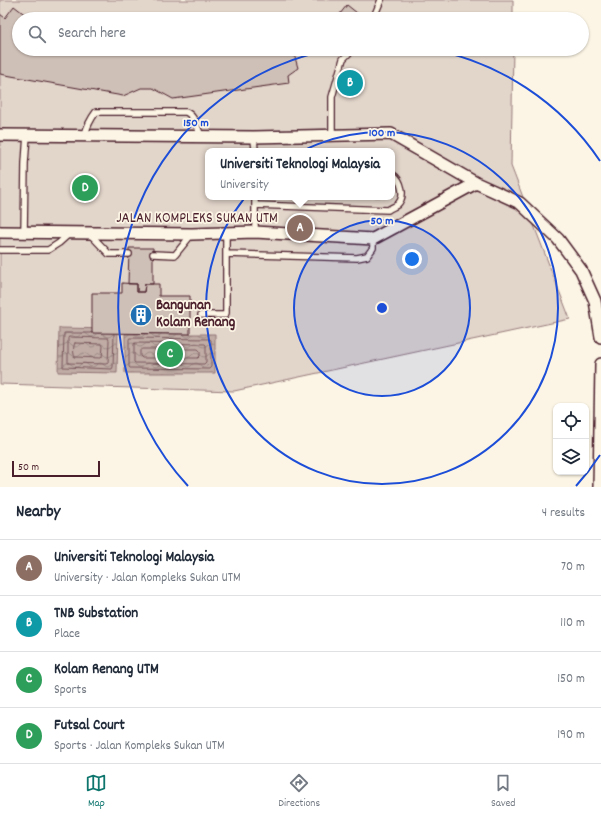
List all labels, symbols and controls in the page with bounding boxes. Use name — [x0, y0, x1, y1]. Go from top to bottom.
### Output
search box — [12, 12, 589, 56]
icon: search — [26, 23, 48, 45]
text: Search here — [58, 23, 126, 45]
pin: B — [337, 68, 363, 98]
text: 150 m — [183, 115, 209, 132]
text: 100 m — [369, 125, 395, 142]
popup — [205, 148, 395, 200]
text: Universiti Teknologi Malaysia — [220, 154, 380, 176]
pin: D — [72, 173, 98, 203]
text: University — [220, 176, 269, 195]
street label: JALAN KOMPLEKS SUKAN UTM — [116, 208, 278, 230]
pin: A — [287, 213, 313, 243]
text: 50 m — [370, 213, 394, 230]
your location — [402, 249, 422, 269]
place label: Bangunan Kolam Renang — [156, 295, 236, 334]
centre of rings — [375, 301, 389, 315]
building icon: Bangunan Kolam Renang — [128, 302, 154, 328]
pin: C — [157, 339, 183, 369]
map controls — [553, 403, 589, 475]
button: locate — [553, 403, 589, 439]
button: layers — [553, 439, 589, 475]
scale bar — [12, 459, 100, 478]
text: 50 m — [18, 460, 39, 476]
text: Nearby — [16, 501, 60, 525]
text: 4 results — [542, 504, 585, 523]
text: Universiti Teknologi Malaysia — [54, 547, 214, 569]
text: A — [25, 558, 33, 577]
text: 70 m — [561, 558, 585, 577]
text: University · Jalan Kompleks Sukan UTM — [54, 569, 241, 588]
text: TNB Substation — [54, 603, 138, 625]
text: B — [26, 614, 32, 633]
text: 110 m — [560, 614, 585, 633]
text: Place — [54, 625, 80, 644]
text: Kolam Renang UTM — [54, 659, 159, 681]
text: C — [26, 670, 32, 689]
text: 150 m — [557, 670, 585, 689]
text: Sports — [54, 681, 87, 700]
text: Futsal Court — [54, 715, 125, 737]
text: D — [26, 726, 32, 745]
text: 190 m — [557, 726, 585, 745]
text: Sports · Jalan Kompleks Sukan UTM — [54, 737, 225, 756]
tab: Map — [85, 772, 107, 812]
tab: Directions — [278, 772, 320, 812]
tab: Saved — [491, 772, 516, 812]

